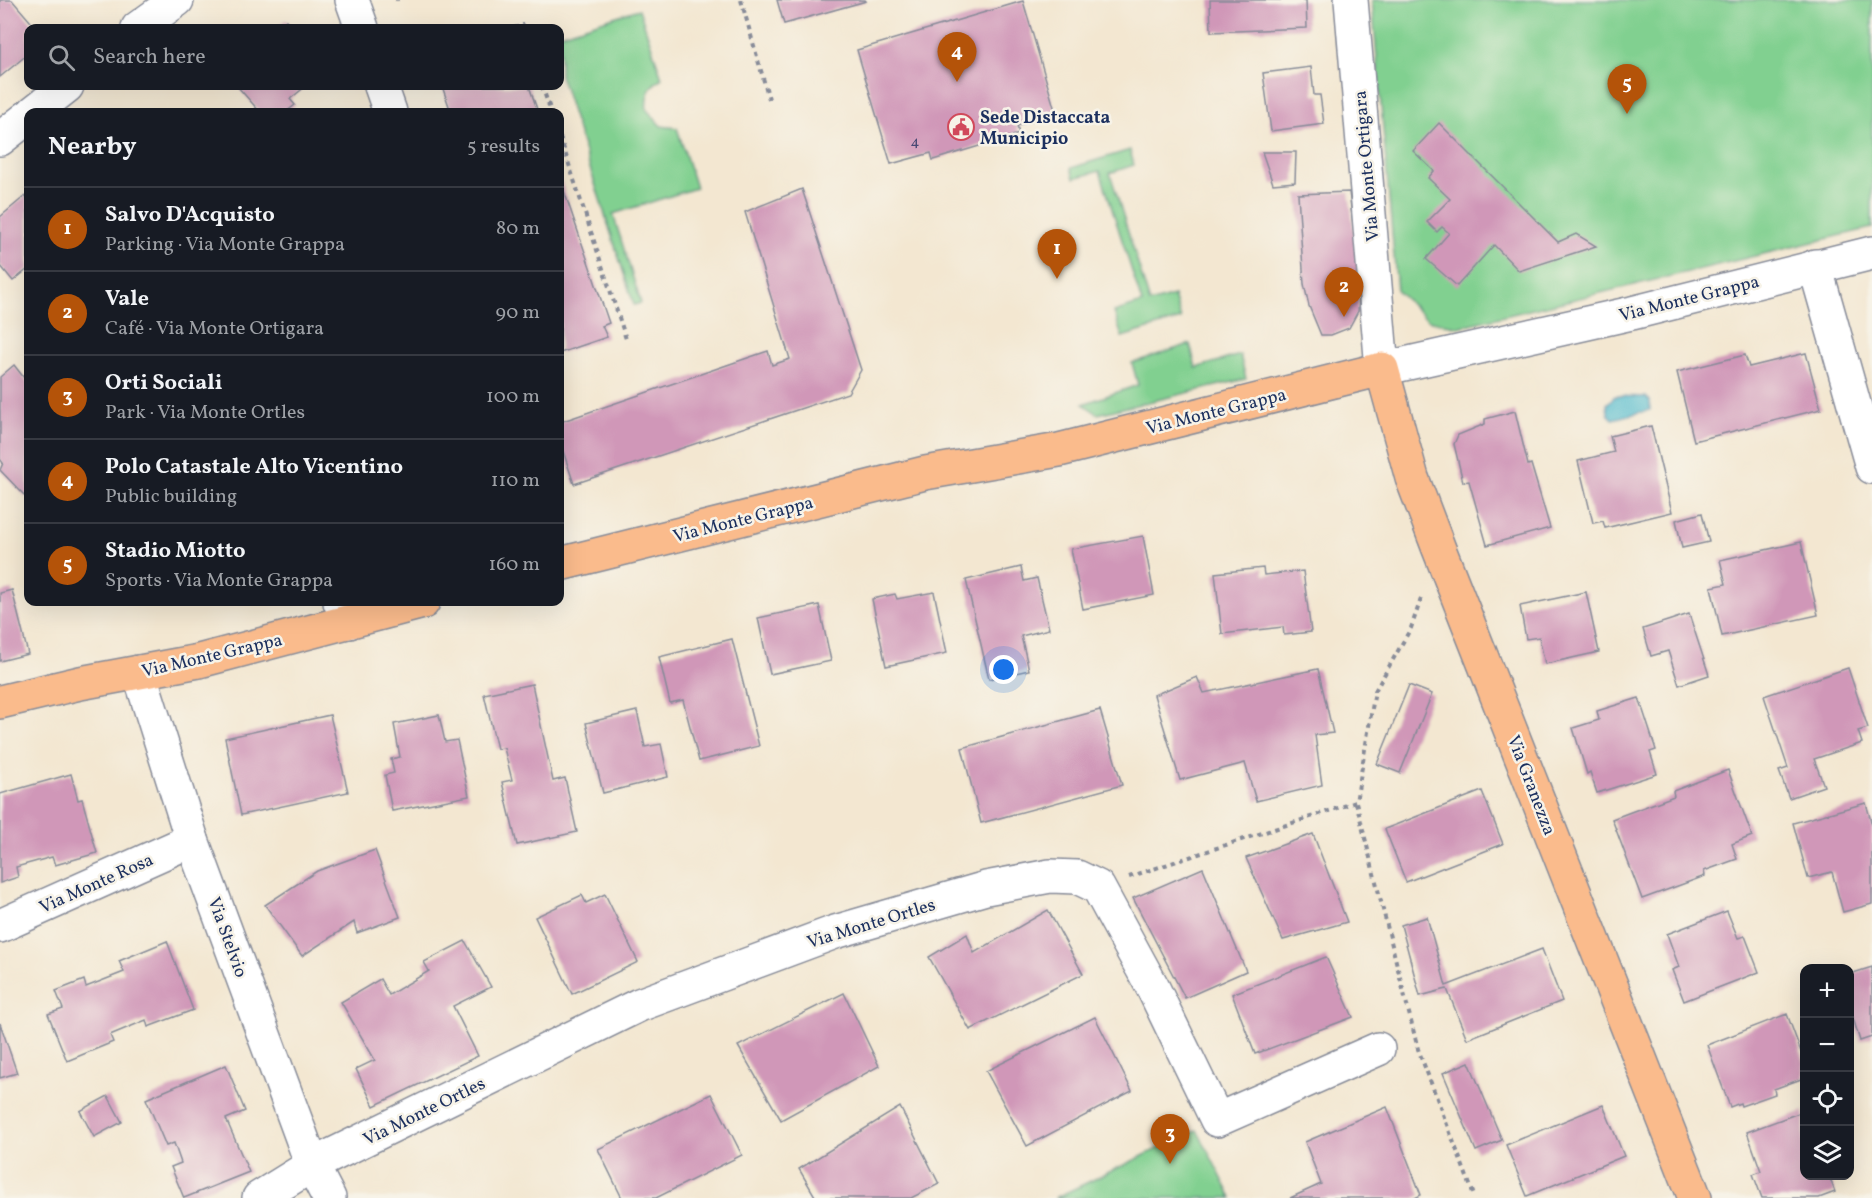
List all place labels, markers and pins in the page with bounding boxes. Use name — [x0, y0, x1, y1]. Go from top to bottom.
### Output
pin: 4 — [938, 32, 976, 82]
pin: 5 — [1608, 64, 1646, 114]
place label: Sede Distaccata Municipio — [980, 106, 1110, 152]
public building icon: Sede Distaccata Municipio — [946, 112, 976, 142]
pin: 1 — [1038, 230, 1076, 279]
pin: 2 — [1324, 268, 1364, 317]
pin: 3 — [1150, 1114, 1190, 1164]

